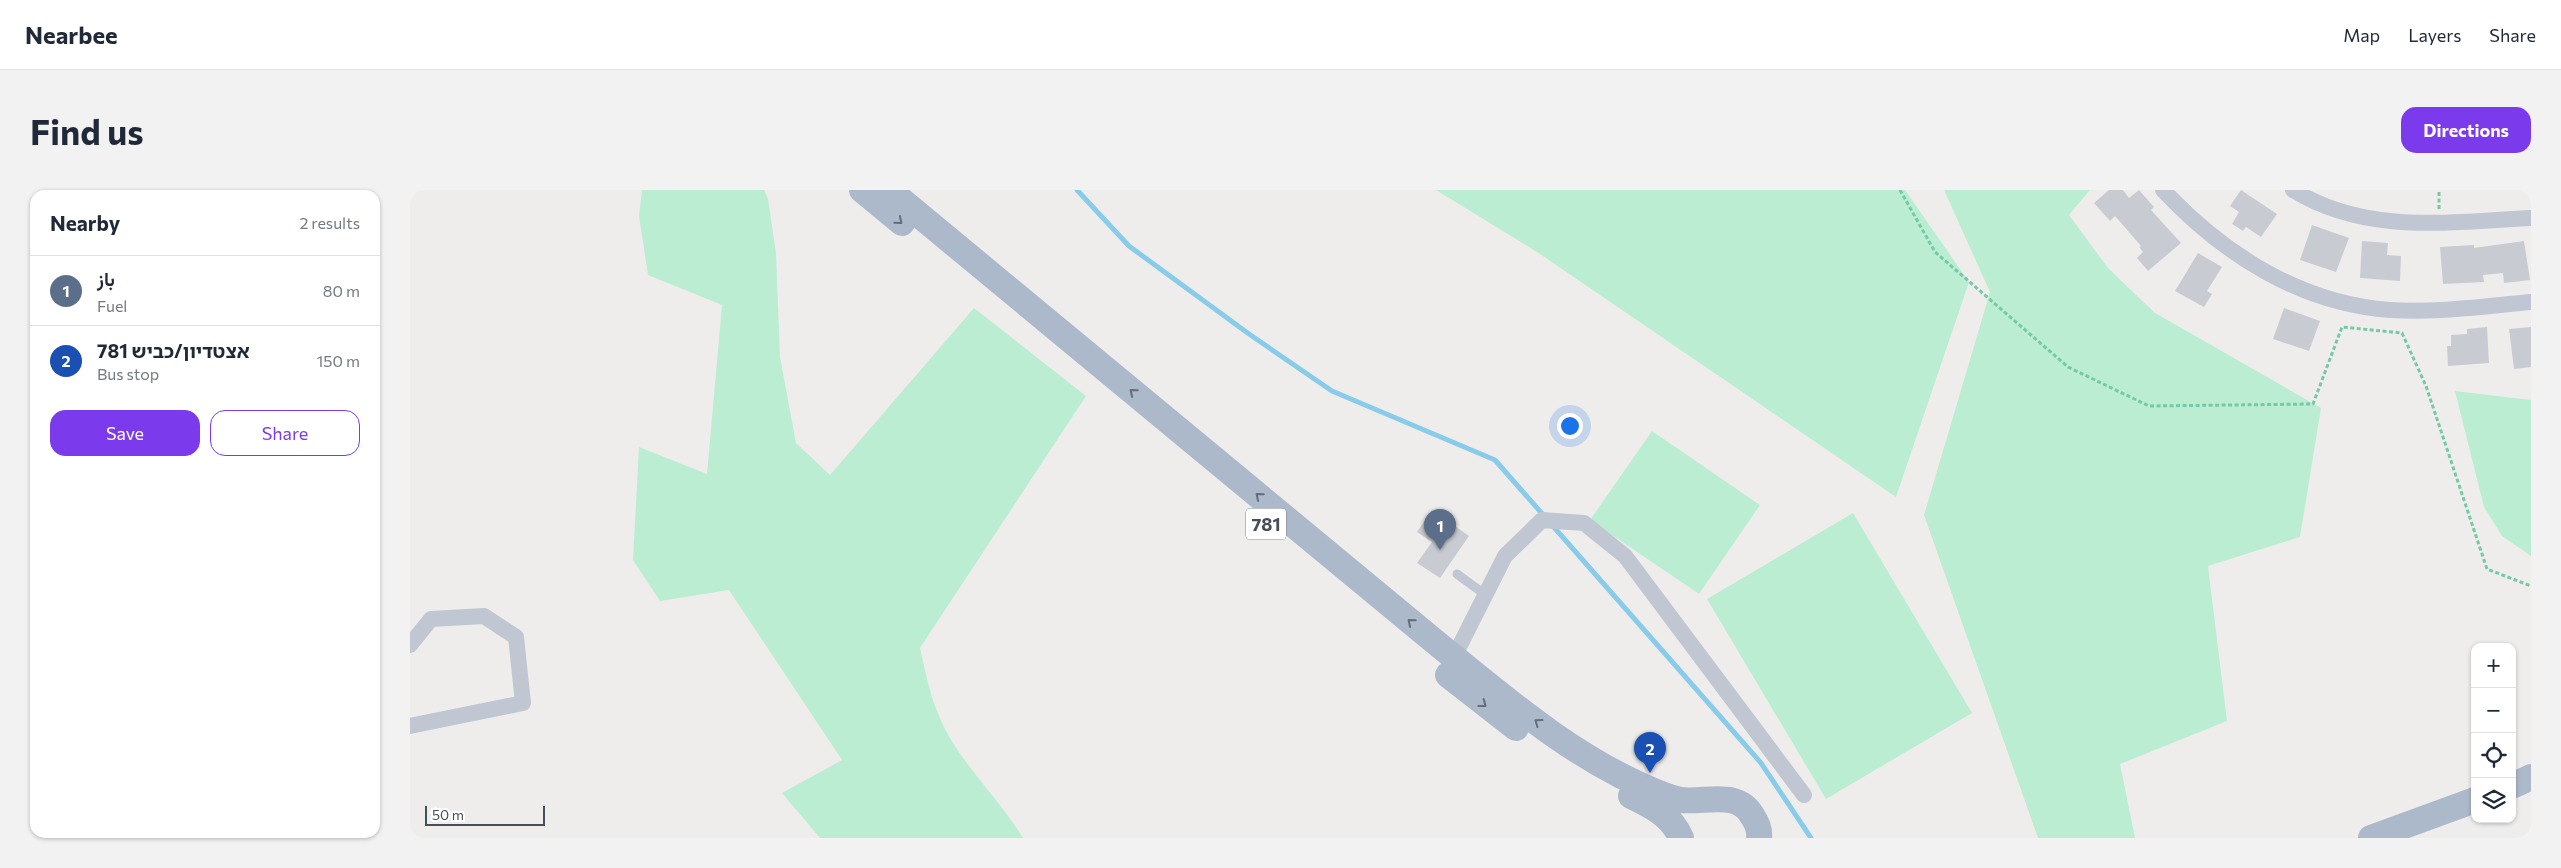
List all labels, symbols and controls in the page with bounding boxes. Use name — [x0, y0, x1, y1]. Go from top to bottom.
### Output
text: Nearbee — [25, 20, 118, 49]
text: Map — [2343, 24, 2380, 46]
text: Layers — [2408, 24, 2461, 46]
text: Share — [2489, 24, 2536, 46]
button: Directions — [2401, 107, 2531, 153]
text: Find us — [30, 109, 144, 152]
text: Nearby — [50, 210, 120, 235]
text: 2 results — [299, 213, 360, 232]
one-way arrow — [894, 215, 903, 224]
text: باز — [97, 267, 115, 290]
text: 1 — [62, 281, 70, 300]
text: 80 m — [323, 281, 360, 300]
text: Fuel — [97, 296, 127, 315]
text: אצטדיון/כביש 781 — [97, 339, 250, 362]
text: 2 — [61, 351, 71, 370]
text: 150 m — [317, 351, 360, 370]
text: Bus stop — [97, 364, 159, 383]
one-way arrow — [1130, 389, 1139, 398]
button: Save — [50, 410, 200, 456]
button: Share — [210, 410, 360, 456]
your location — [1557, 413, 1583, 439]
one-way arrow — [1255, 492, 1264, 501]
road number: 781 — [1246, 508, 1286, 539]
pin: 1 — [1424, 509, 1456, 550]
one-way arrow — [1408, 619, 1417, 627]
map controls — [2471, 643, 2516, 823]
button: + — [2471, 643, 2516, 688]
button: − — [2471, 688, 2516, 733]
one-way arrow — [1477, 698, 1487, 707]
one-way arrow — [1535, 719, 1544, 728]
pin: 2 — [1634, 732, 1666, 773]
button: locate — [2471, 733, 2516, 778]
button: layers — [2471, 778, 2516, 823]
scale bar — [425, 803, 545, 826]
text: 50 m — [432, 806, 464, 823]

